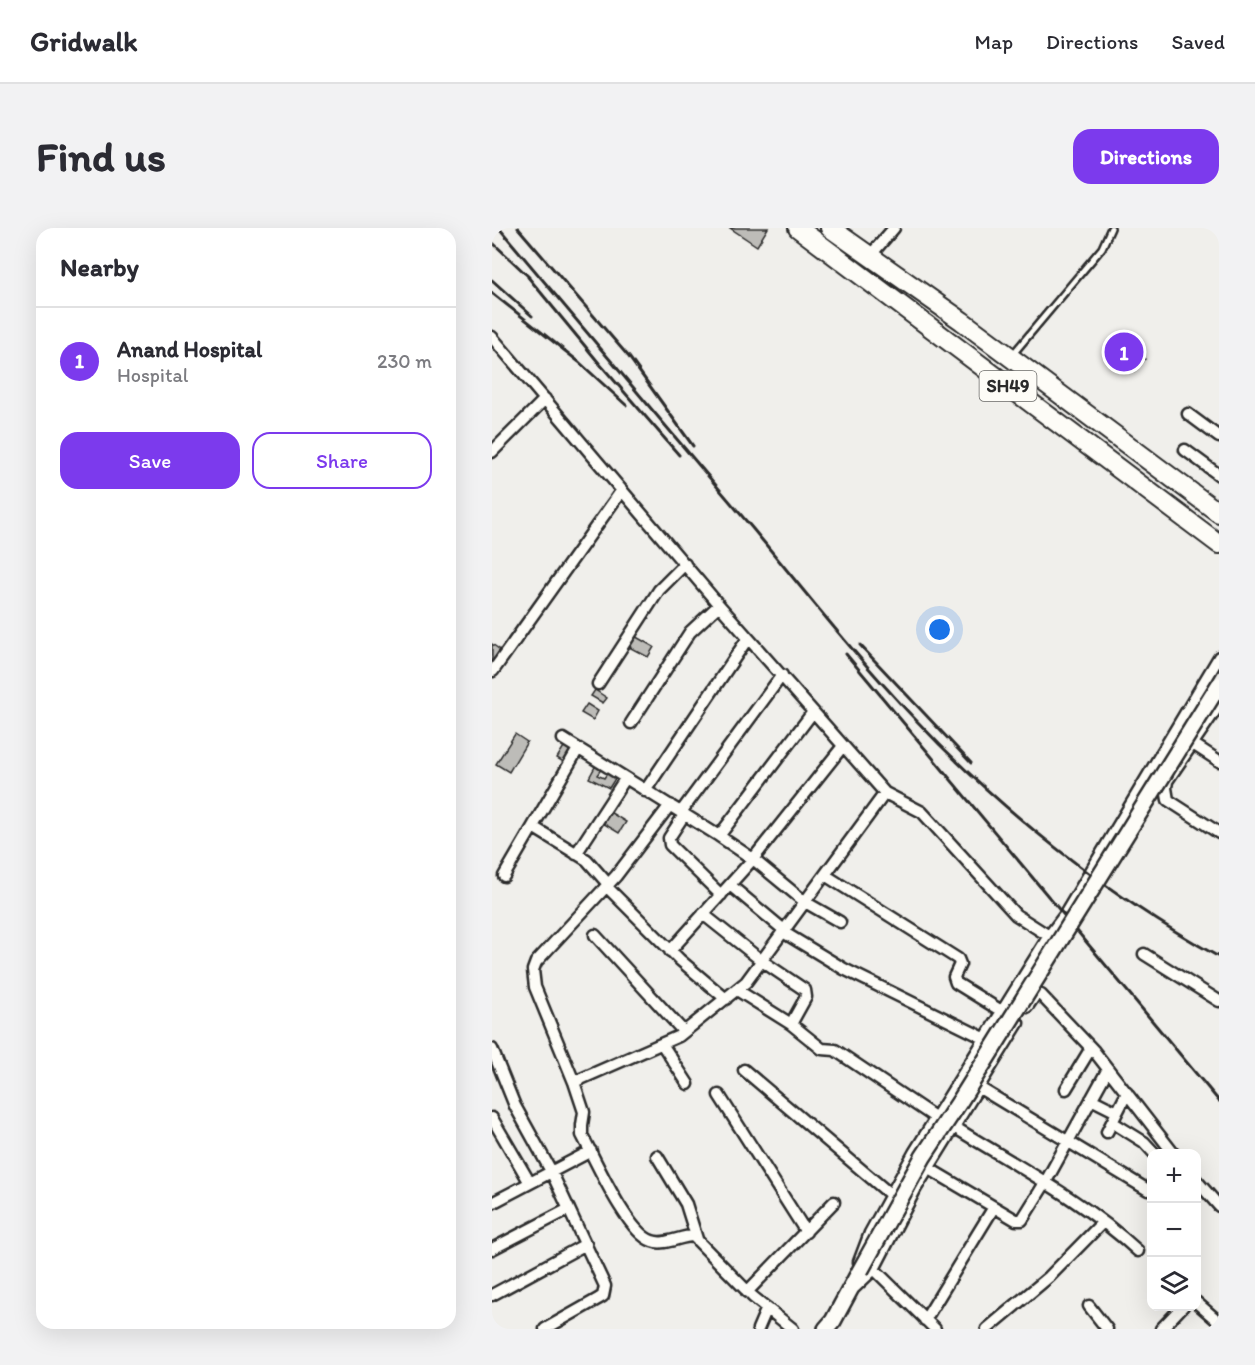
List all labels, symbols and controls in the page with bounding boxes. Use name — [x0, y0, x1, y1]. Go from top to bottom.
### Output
text: Gridwalk — [30, 24, 138, 58]
text: Map — [975, 29, 1013, 54]
text: Directions — [1046, 29, 1138, 54]
text: Saved — [1171, 29, 1225, 54]
button: Directions — [1073, 129, 1219, 184]
text: Find us — [36, 131, 166, 182]
text: Nearby — [60, 251, 139, 283]
pin: 1 — [1104, 330, 1144, 374]
text: Anand Hospital — [117, 336, 262, 363]
text: 1 — [75, 349, 84, 373]
text: 230 m — [377, 349, 432, 373]
text: Hospital — [117, 363, 189, 387]
road number: SH49 — [980, 371, 1036, 401]
button: Save — [60, 432, 240, 489]
button: Share — [252, 432, 432, 489]
your location — [925, 615, 954, 644]
map controls — [1147, 1149, 1201, 1311]
button: + — [1147, 1149, 1201, 1203]
button: − — [1147, 1203, 1201, 1257]
button: layers — [1147, 1257, 1201, 1311]

